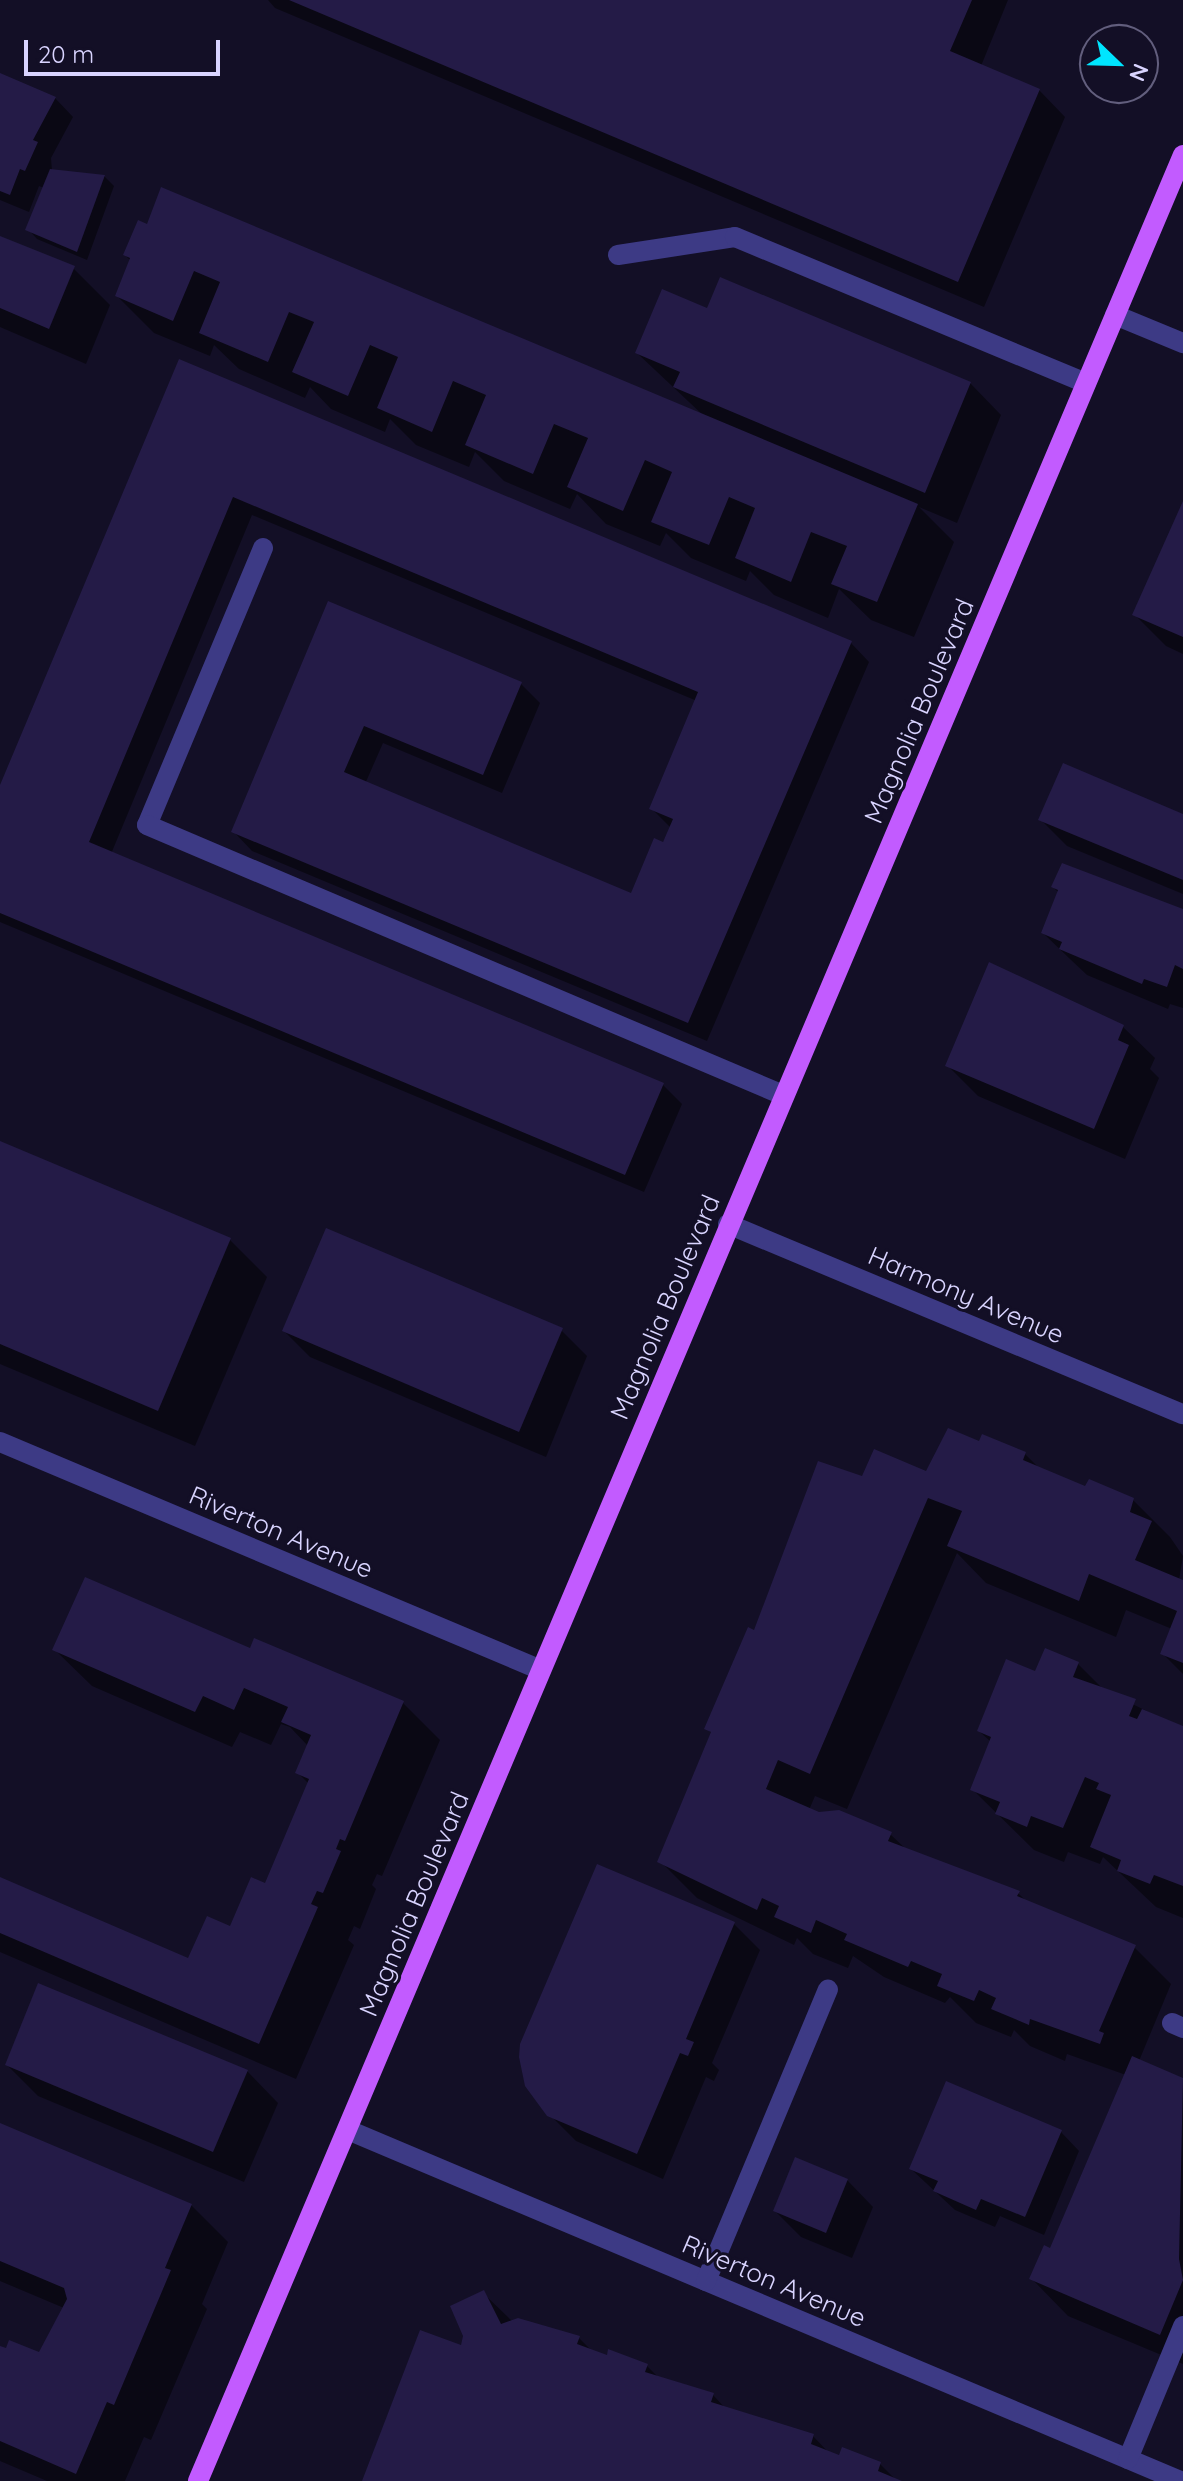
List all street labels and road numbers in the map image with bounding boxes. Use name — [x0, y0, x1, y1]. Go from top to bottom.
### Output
street label: Magnolia Boulevard — [858, 594, 980, 828]
street label: Magnolia Boulevard — [604, 1190, 726, 1424]
street label: Harmony Avenue — [863, 1240, 1069, 1350]
street label: Riverton Avenue — [184, 1479, 378, 1585]
street label: Magnolia Boulevard — [353, 1787, 475, 2021]
street label: Riverton Avenue — [677, 2228, 871, 2334]

